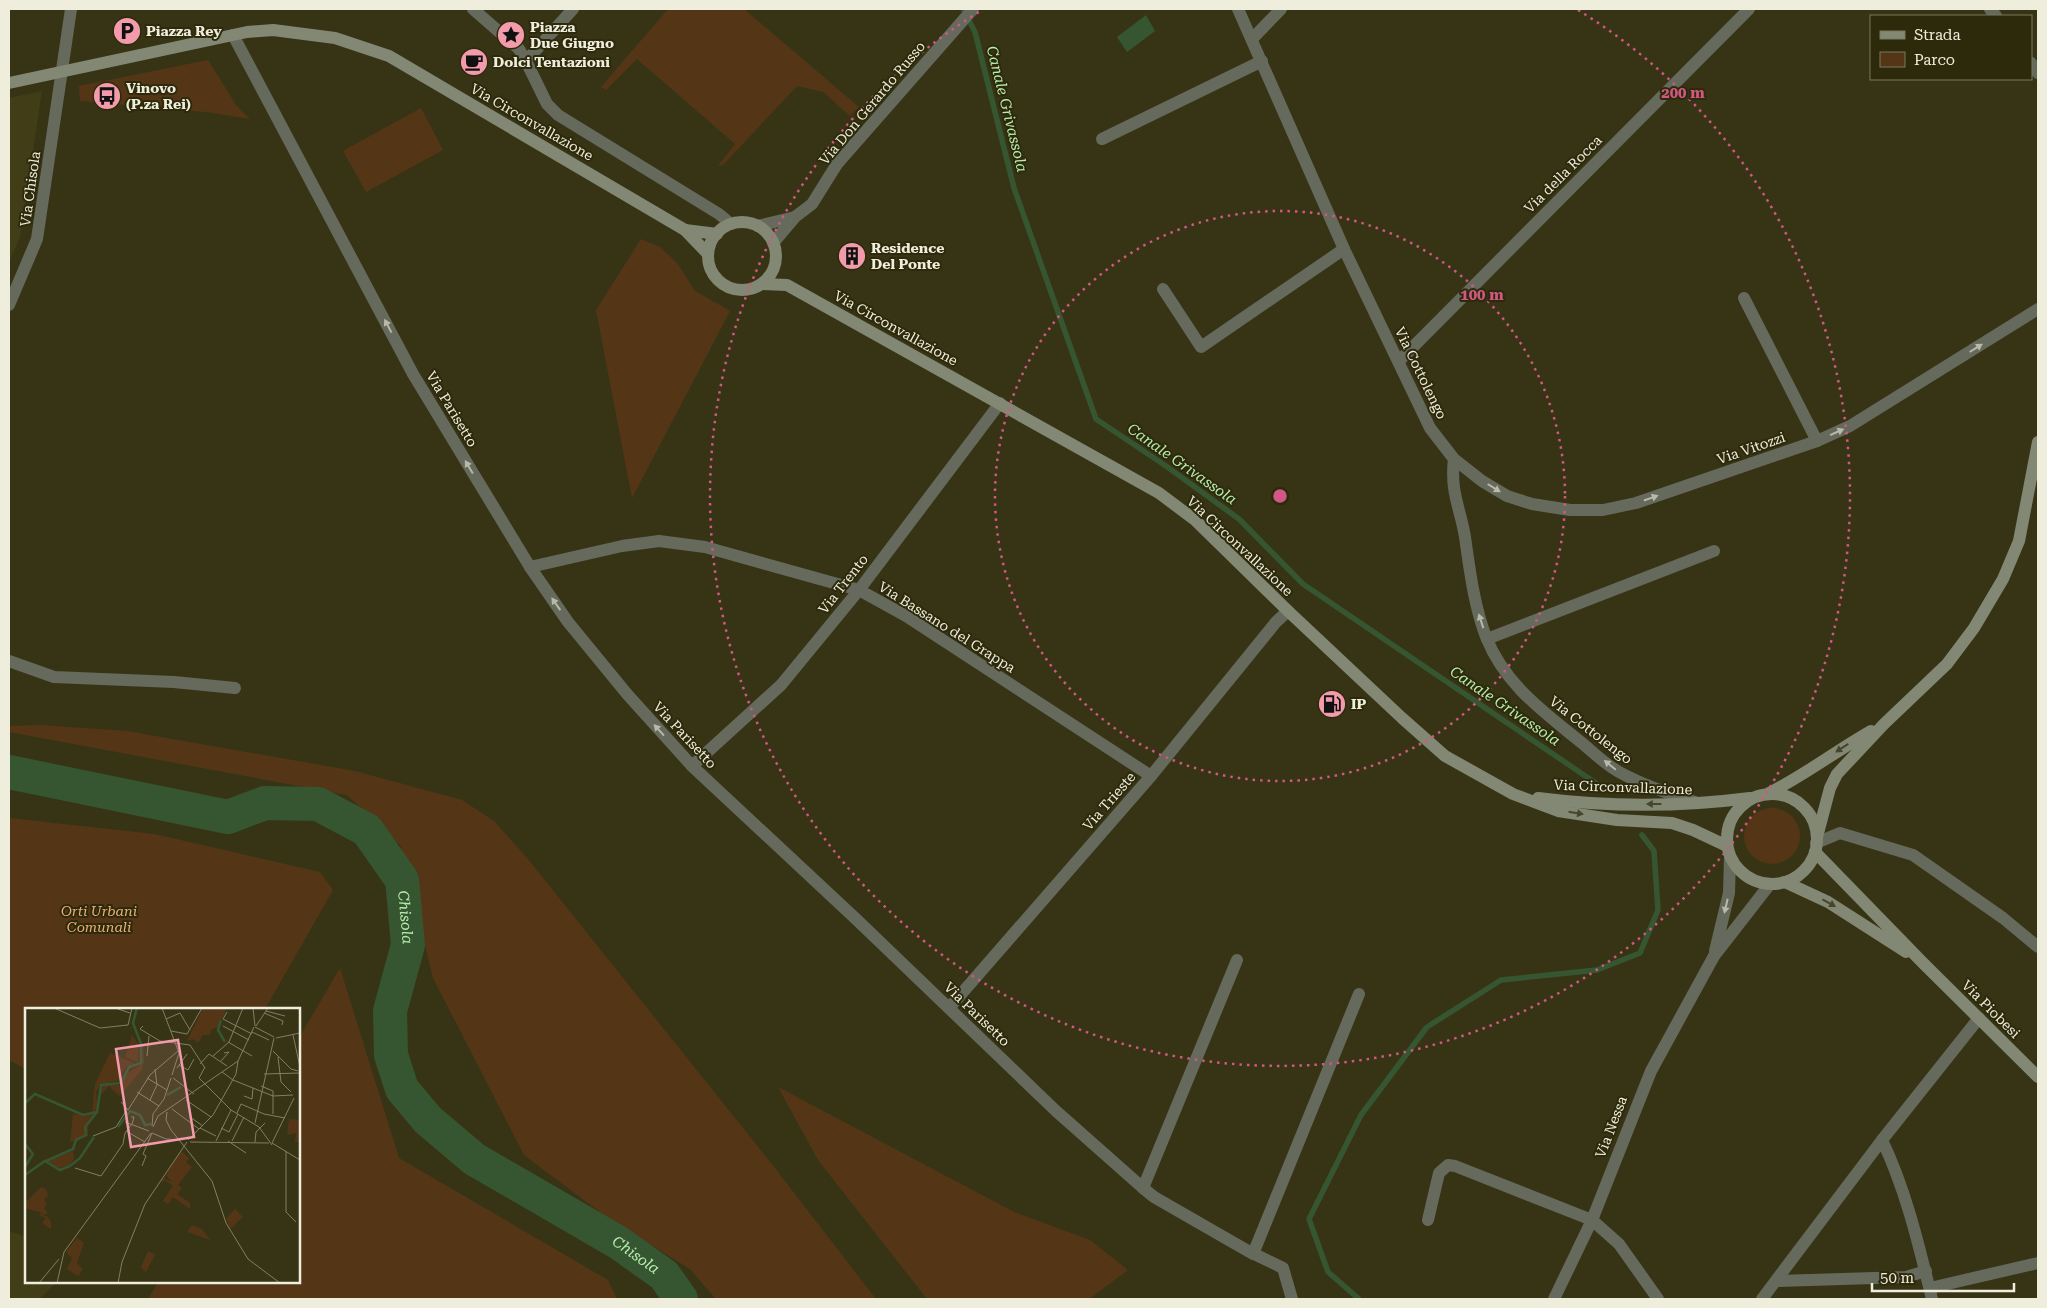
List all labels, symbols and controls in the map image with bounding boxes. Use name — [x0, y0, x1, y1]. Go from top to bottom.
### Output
legend — [1870, 15, 2032, 80]
parking icon: Piazza Rey — [112, 16, 142, 46]
place label: Piazza Due Giugno — [530, 19, 614, 51]
place icon: Piazza Due Giugno — [496, 20, 526, 50]
place label: Piazza Rey — [146, 23, 222, 39]
text: Strada — [1914, 26, 1961, 44]
street label: Via Don Gerardo Russo — [816, 38, 928, 168]
water label: Canale Grivassola — [983, 44, 1031, 174]
cafe icon: Dolci Tentazioni — [459, 47, 489, 77]
text: Parco — [1914, 51, 1955, 69]
place label: Dolci Tentazioni — [493, 54, 610, 70]
place label: Vinovo (P.za Rei) — [126, 80, 191, 112]
street label: Via Circonvallazione — [468, 80, 596, 164]
bus stop icon: Vinovo (P.za Rei) — [92, 81, 122, 111]
text: 200 m — [1661, 84, 1705, 102]
street label: Via della Rocca — [1521, 132, 1605, 216]
street label: Via Chisola — [17, 150, 43, 228]
place label: Residence Del Ponte — [871, 240, 944, 272]
building icon: Residence Del Ponte — [837, 241, 867, 271]
text: 100 m — [1460, 286, 1504, 304]
street label: Via Circonvallazione — [831, 287, 961, 369]
one-way arrow — [384, 319, 392, 334]
street label: Via Cottolengo — [1392, 324, 1450, 422]
one-way arrow — [1969, 343, 1982, 353]
street label: Via Parisetto — [423, 368, 481, 450]
water label: Canale Grivassola — [1124, 420, 1240, 508]
one-way arrow — [1829, 427, 1844, 436]
street label: Via Vitozzi — [1715, 429, 1788, 467]
one-way arrow — [465, 460, 474, 473]
one-way arrow — [1487, 483, 1500, 492]
centre of rings — [1271, 487, 1289, 505]
street label: Via Circonvallazione — [1184, 493, 1296, 599]
one-way arrow — [1643, 494, 1658, 501]
street label: Via Trento — [815, 551, 871, 617]
street label: Via Bassano del Grappa — [876, 578, 1019, 676]
one-way arrow — [551, 598, 561, 611]
one-way arrow — [1477, 613, 1485, 628]
water label: Canale Grivassola — [1446, 662, 1564, 750]
fuel station icon: IP — [1317, 689, 1347, 719]
street label: Via Cottolengo — [1547, 693, 1635, 767]
place label: IP — [1351, 696, 1367, 712]
street label: Via Parisetto — [650, 698, 720, 772]
one-way arrow — [653, 724, 665, 736]
one-way arrow — [1835, 743, 1849, 753]
one-way arrow — [1604, 759, 1617, 770]
street label: Via Trieste — [1079, 768, 1139, 833]
street label: Via Circonvallazione — [1553, 777, 1693, 797]
one-way arrow — [1645, 800, 1661, 808]
one-way arrow — [1568, 810, 1584, 818]
water label: Chisola — [394, 890, 417, 945]
one-way arrow — [1722, 898, 1730, 913]
one-way arrow — [1822, 899, 1837, 907]
park label: Orti Urbani Comunali — [61, 903, 137, 935]
street label: Via Piobesi — [1959, 977, 2024, 1042]
street label: Via Parisetto — [941, 979, 1013, 1049]
inset map — [25, 1008, 300, 1283]
street label: Via Nessa — [1592, 1093, 1630, 1160]
water label: Chisola — [609, 1232, 663, 1278]
scale bar — [1872, 1260, 2014, 1292]
text: 50 m — [1880, 1269, 1915, 1287]

